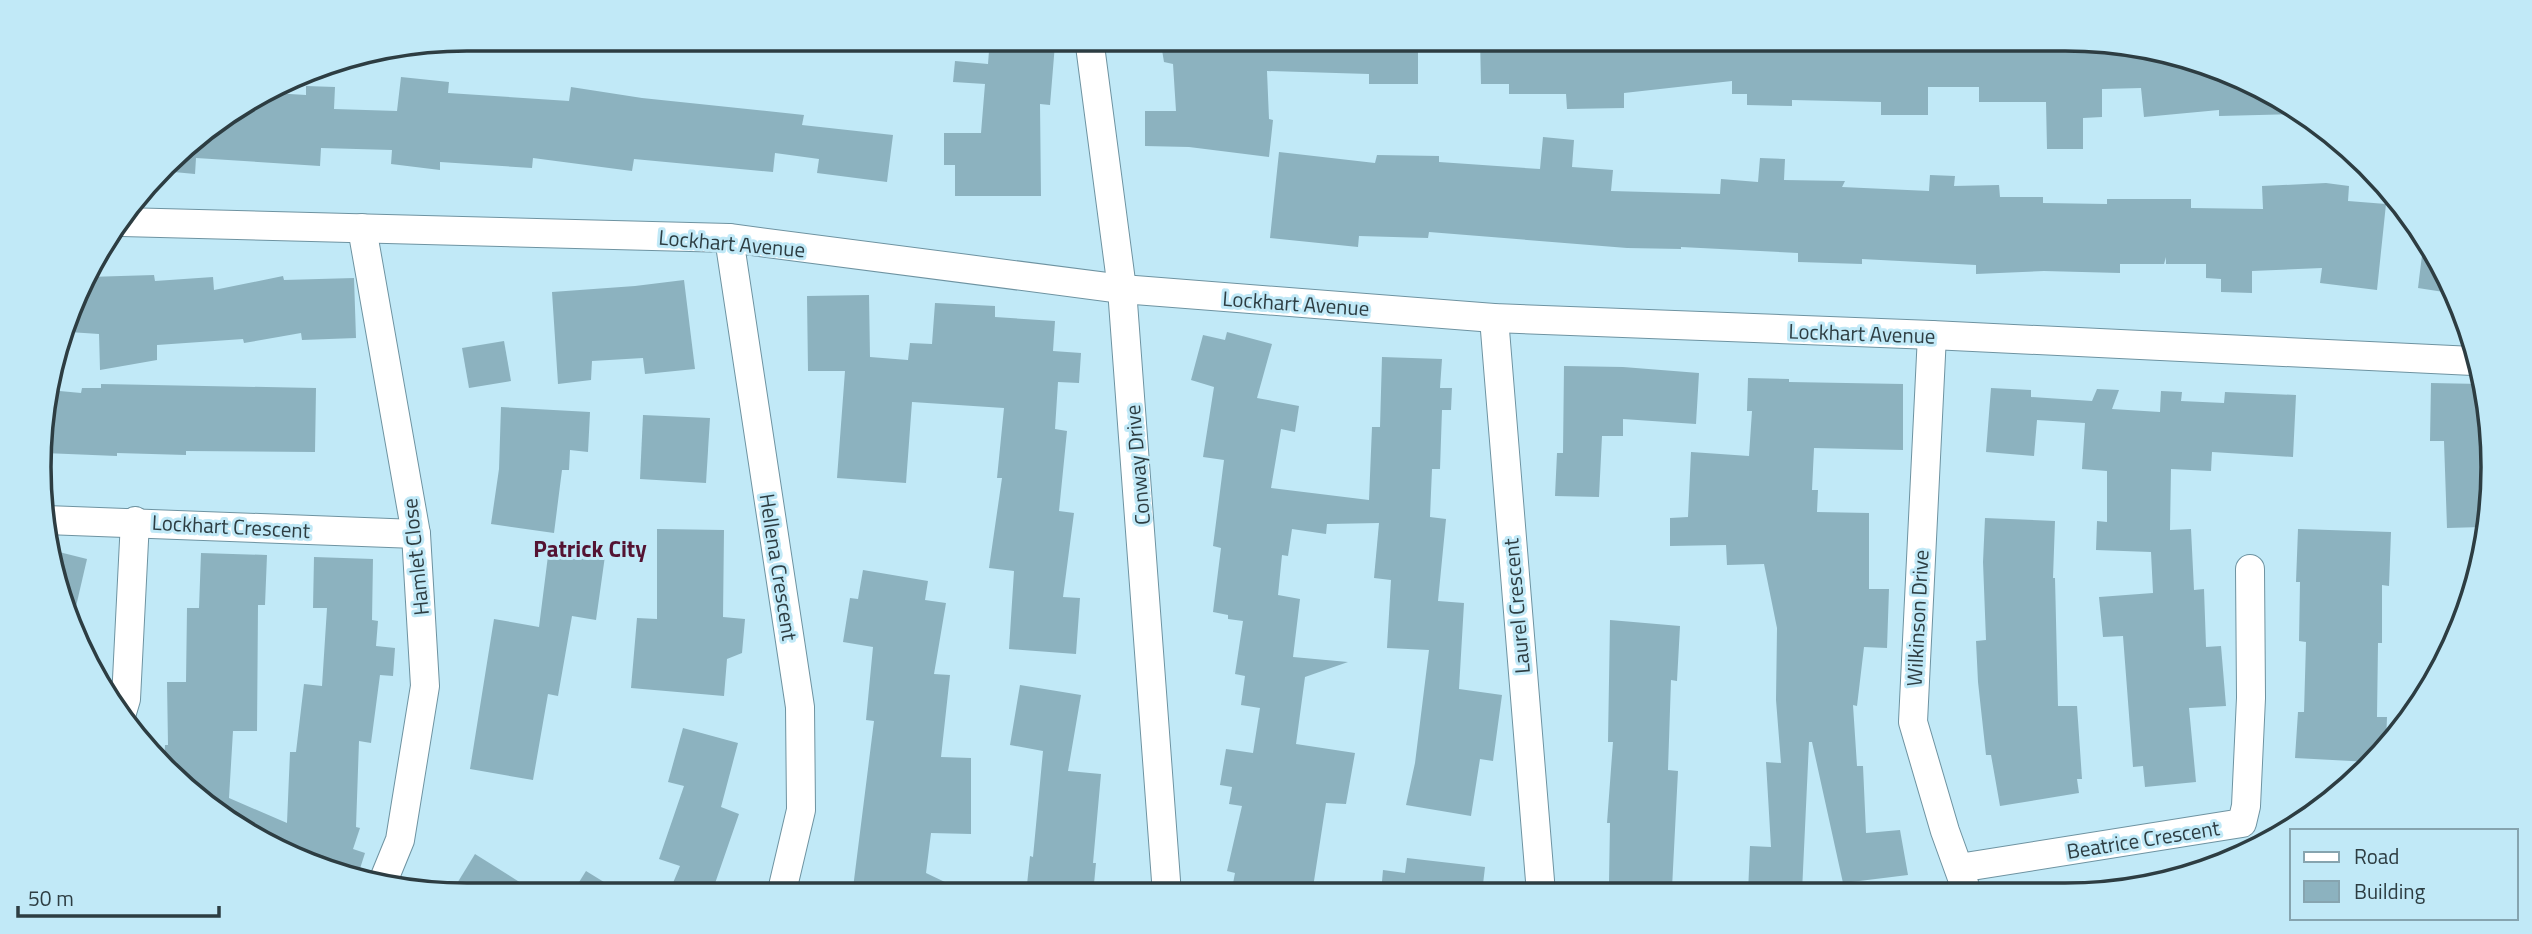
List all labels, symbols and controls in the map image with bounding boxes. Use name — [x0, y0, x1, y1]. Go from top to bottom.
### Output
street label: Lockhart Avenue — [657, 221, 807, 265]
street label: Lockhart Avenue — [1222, 282, 1370, 324]
street label: Lockhart Avenue — [1788, 314, 1936, 352]
street label: Conway Drive — [1116, 404, 1158, 526]
street label: Hellena Crescent — [752, 491, 807, 643]
street label: Hamlet Close — [393, 497, 437, 617]
street label: Lockhart Crescent — [151, 506, 311, 546]
district label: Patrick City — [533, 531, 647, 566]
street label: Laurel Crescent — [1494, 536, 1538, 675]
street label: Wilkinson Drive — [1897, 549, 1937, 687]
street label: Beatrice Crescent — [2064, 811, 2222, 867]
legend — [2290, 829, 2518, 920]
text: Road — [2354, 840, 2399, 872]
scale bar — [18, 874, 219, 918]
text: Building — [2354, 875, 2426, 907]
text: 50 m — [28, 882, 74, 914]

